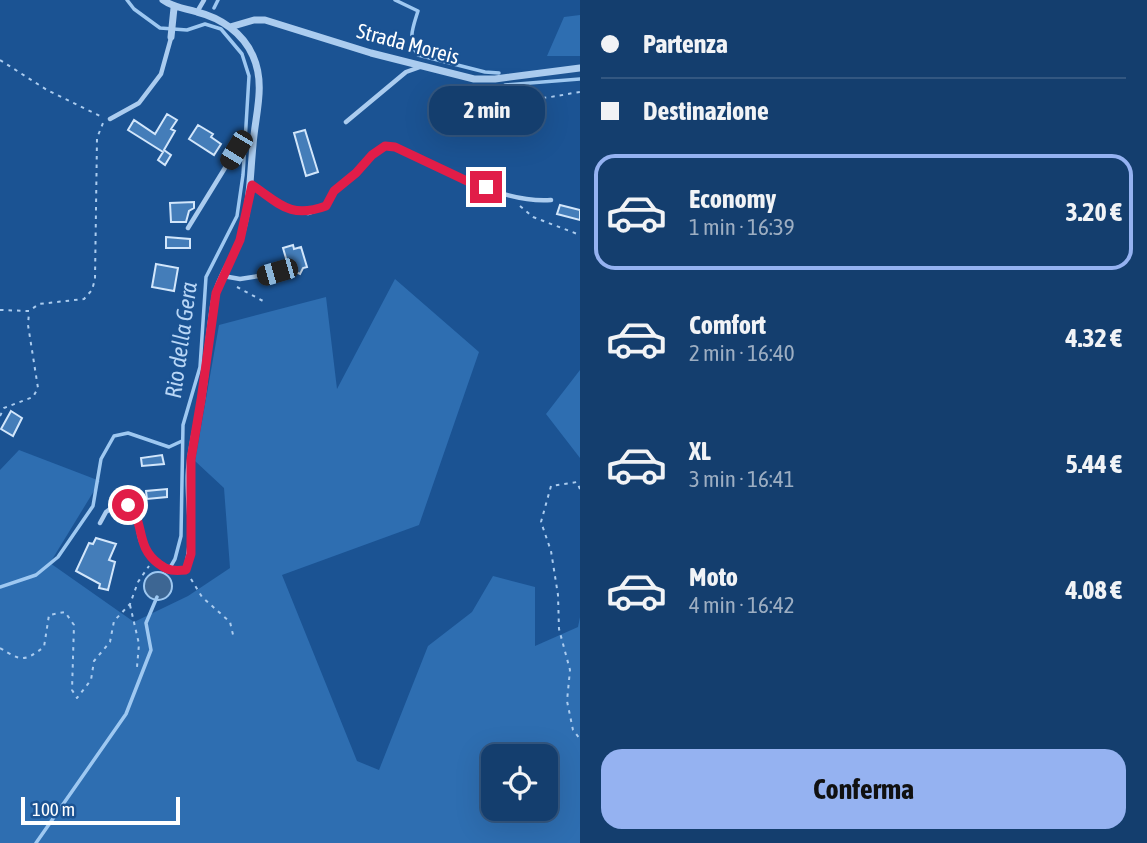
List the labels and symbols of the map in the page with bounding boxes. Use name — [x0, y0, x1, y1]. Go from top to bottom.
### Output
street label: Strada Moreis — [354, 18, 462, 68]
callout: 2 min — [428, 86, 544, 134]
car — [217, 127, 256, 173]
route end — [470, 171, 502, 203]
car — [254, 256, 301, 288]
water label: Rio della Gera — [160, 280, 202, 400]
route start — [112, 489, 144, 521]
scale bar — [21, 794, 180, 826]

